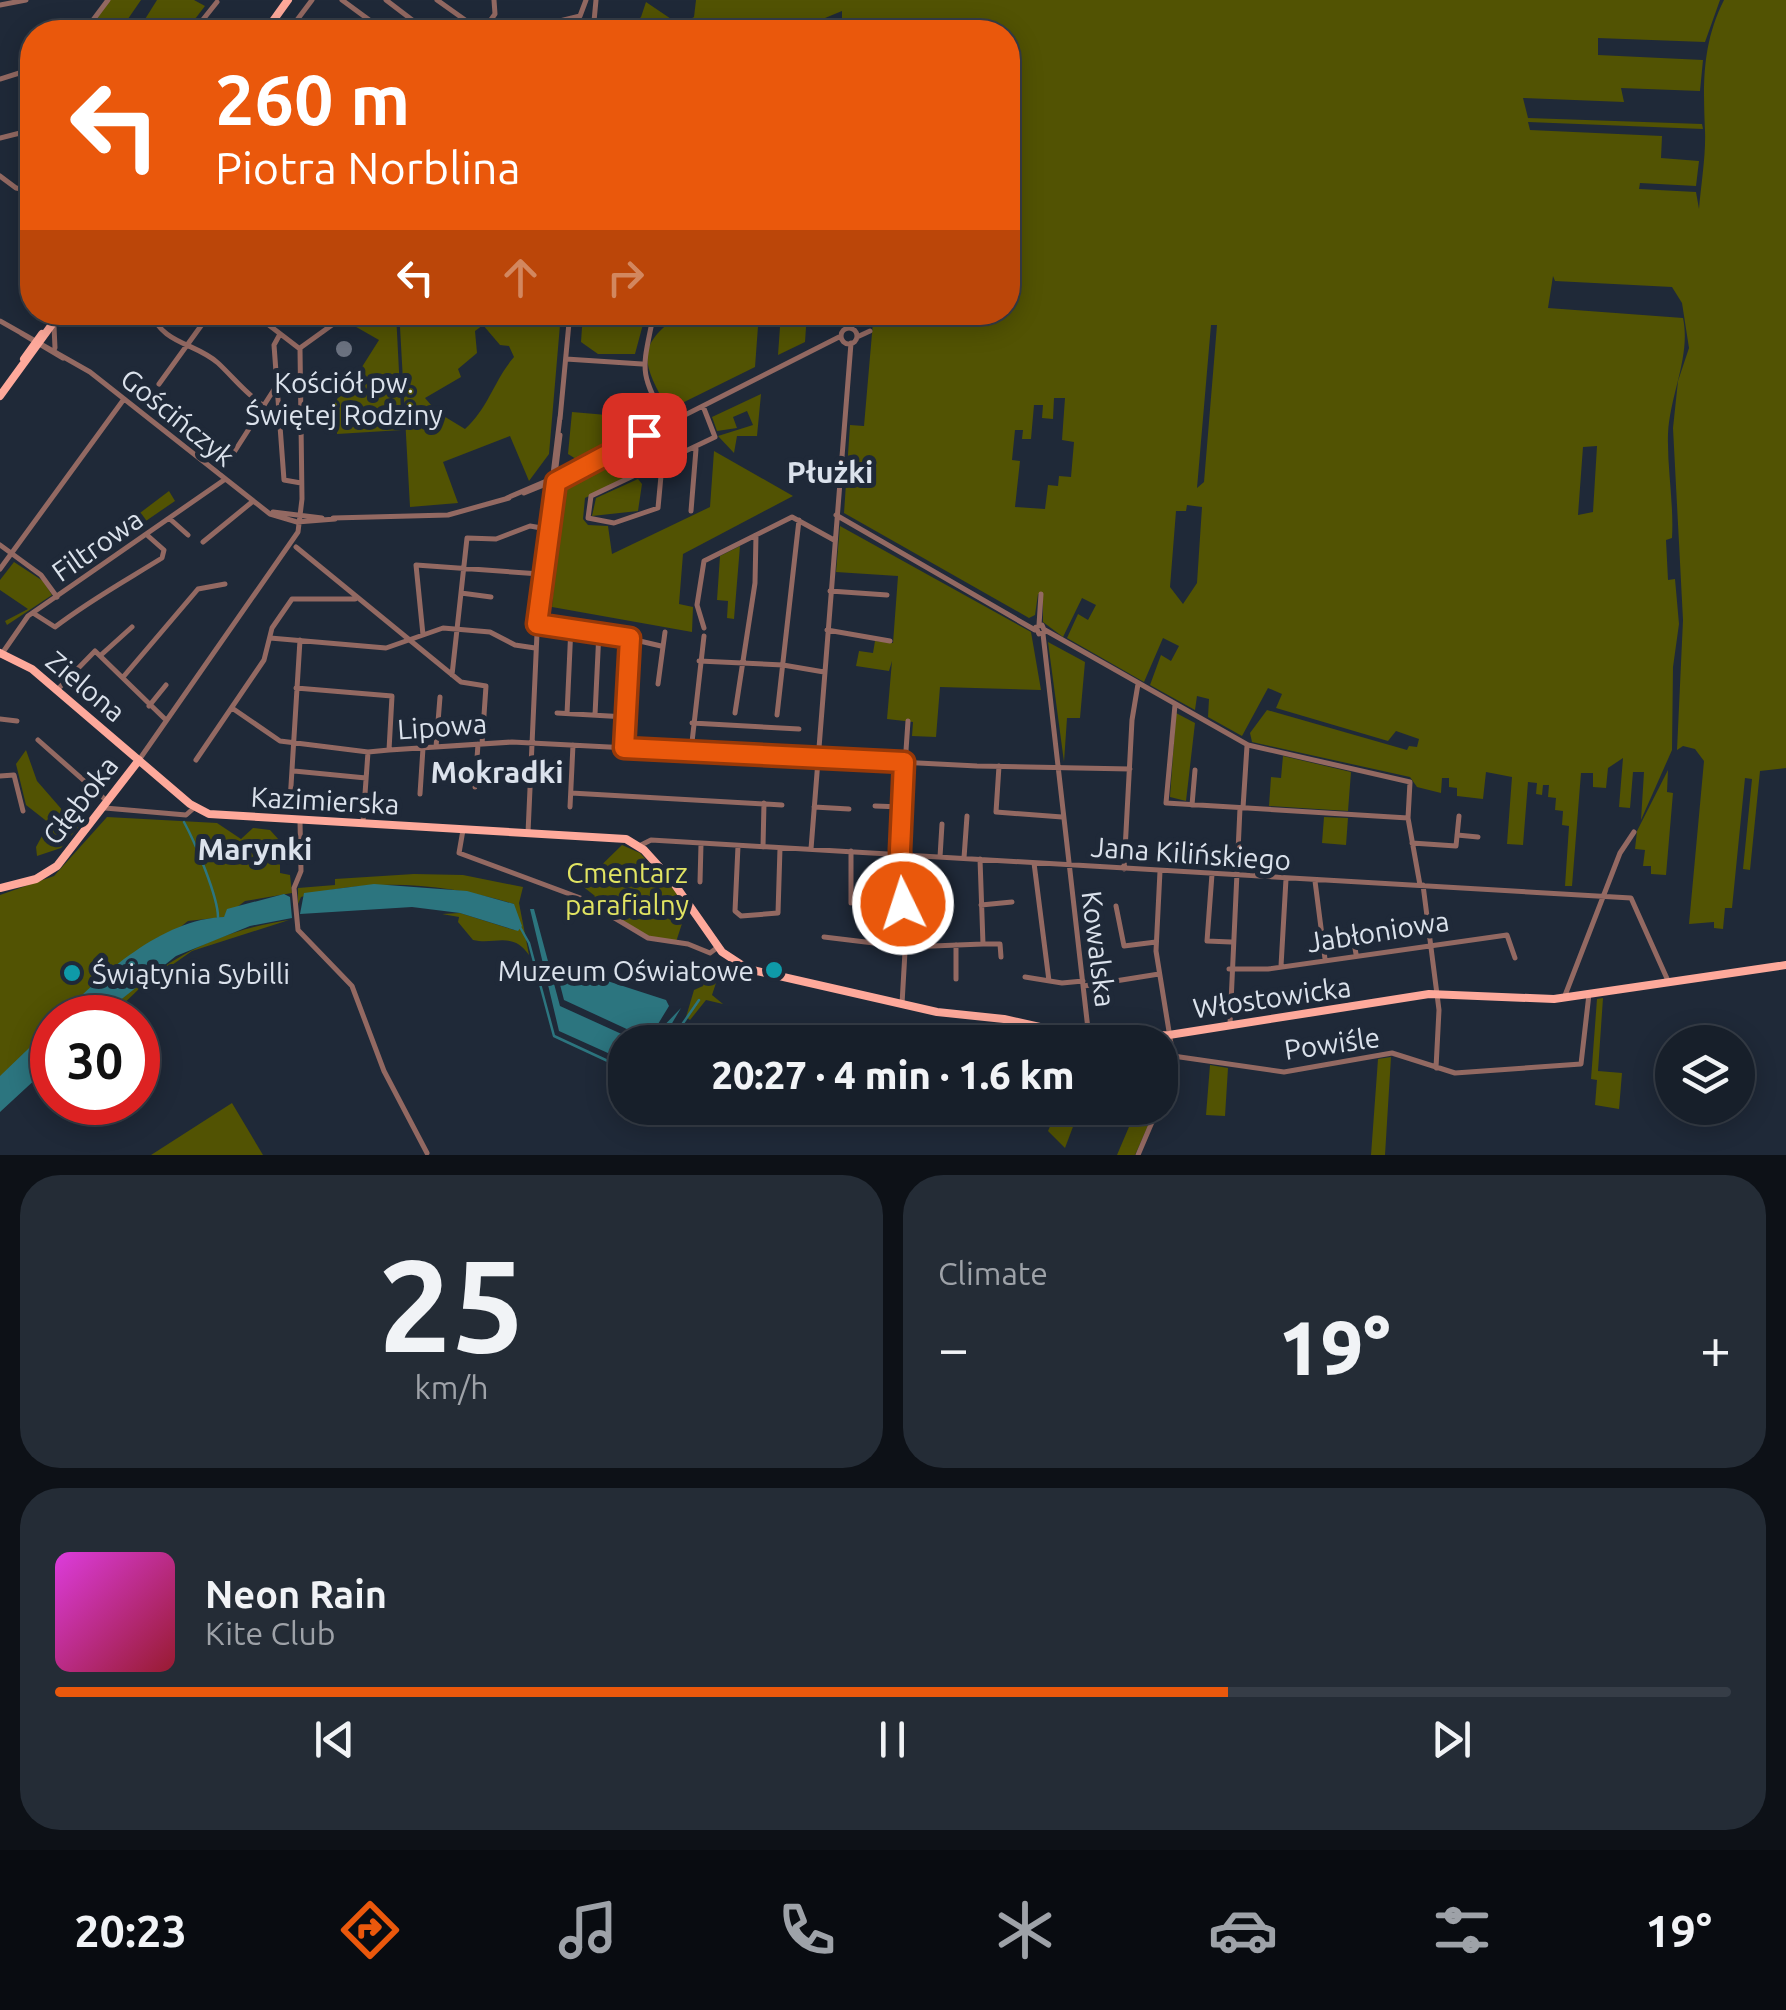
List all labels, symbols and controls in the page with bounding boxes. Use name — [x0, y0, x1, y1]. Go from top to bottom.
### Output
icon: left — [50, 60, 180, 190]
text: 260 m — [215, 60, 410, 138]
text: Piotra Norblina — [215, 142, 521, 193]
icon: left — [388, 250, 443, 305]
icon: ahead — [493, 250, 548, 305]
icon: right — [598, 250, 653, 305]
marker: Kościół pw. Świętej Rodziny — [333, 338, 355, 360]
street label: Gościńczyk — [115, 362, 241, 472]
place label: Kościół pw. Świętej Rodziny — [245, 367, 443, 430]
pin — [602, 393, 687, 478]
icon: arrive — [617, 408, 672, 463]
district label: Płużki — [787, 455, 873, 489]
street label: Filtrowa — [46, 503, 148, 587]
street label: Zielona — [41, 644, 131, 728]
street label: Lipowa — [396, 707, 488, 745]
street label: Głęboka — [36, 750, 124, 850]
district label: Mokradki — [430, 755, 564, 789]
street label: Kazimierska — [250, 781, 400, 819]
street label: Jana Kilińskiego — [1090, 831, 1292, 875]
district label: Marynki — [198, 832, 312, 866]
position arrow — [851, 852, 955, 956]
park label: Cmentarz parafialny — [565, 857, 689, 920]
street label: Kowalska — [1076, 889, 1122, 1009]
street label: Jabłoniowa — [1305, 904, 1451, 958]
place label: Muzeum Oświatowe — [498, 955, 754, 986]
place label: Świątynia Sybilli — [92, 957, 290, 989]
marker: Muzeum Oświatowe — [763, 959, 785, 981]
marker: Świątynia Sybilli — [61, 962, 83, 984]
street label: Włostowicka — [1191, 971, 1353, 1023]
speed limit sign: 30 — [30, 995, 160, 1125]
street label: Powiśle — [1282, 1021, 1382, 1065]
map controls — [1655, 1025, 1755, 1125]
button: layers — [1655, 1025, 1755, 1125]
text: 20:27 · 4 min · 1.6 km — [711, 1054, 1075, 1096]
text: 25 — [378, 1231, 525, 1377]
text: Climate — [938, 1255, 1048, 1291]
text: 19° — [1279, 1305, 1390, 1389]
text: − — [938, 1317, 969, 1378]
text: + — [1700, 1317, 1731, 1378]
text: km/h — [415, 1369, 488, 1405]
text: Neon Rain — [205, 1573, 387, 1615]
text: Kite Club — [205, 1615, 335, 1651]
icon: previous — [307, 1712, 362, 1767]
icon: pause — [865, 1712, 920, 1767]
icon: next — [1424, 1712, 1479, 1767]
icon: directions — [335, 1895, 405, 1965]
icon: music — [553, 1895, 623, 1965]
icon: phone — [772, 1895, 842, 1965]
icon: climate — [990, 1895, 1060, 1965]
icon: car — [1208, 1895, 1278, 1965]
icon: filters — [1427, 1895, 1497, 1965]
text: 20:23 — [74, 1905, 187, 1956]
text: 19° — [1645, 1905, 1712, 1956]

